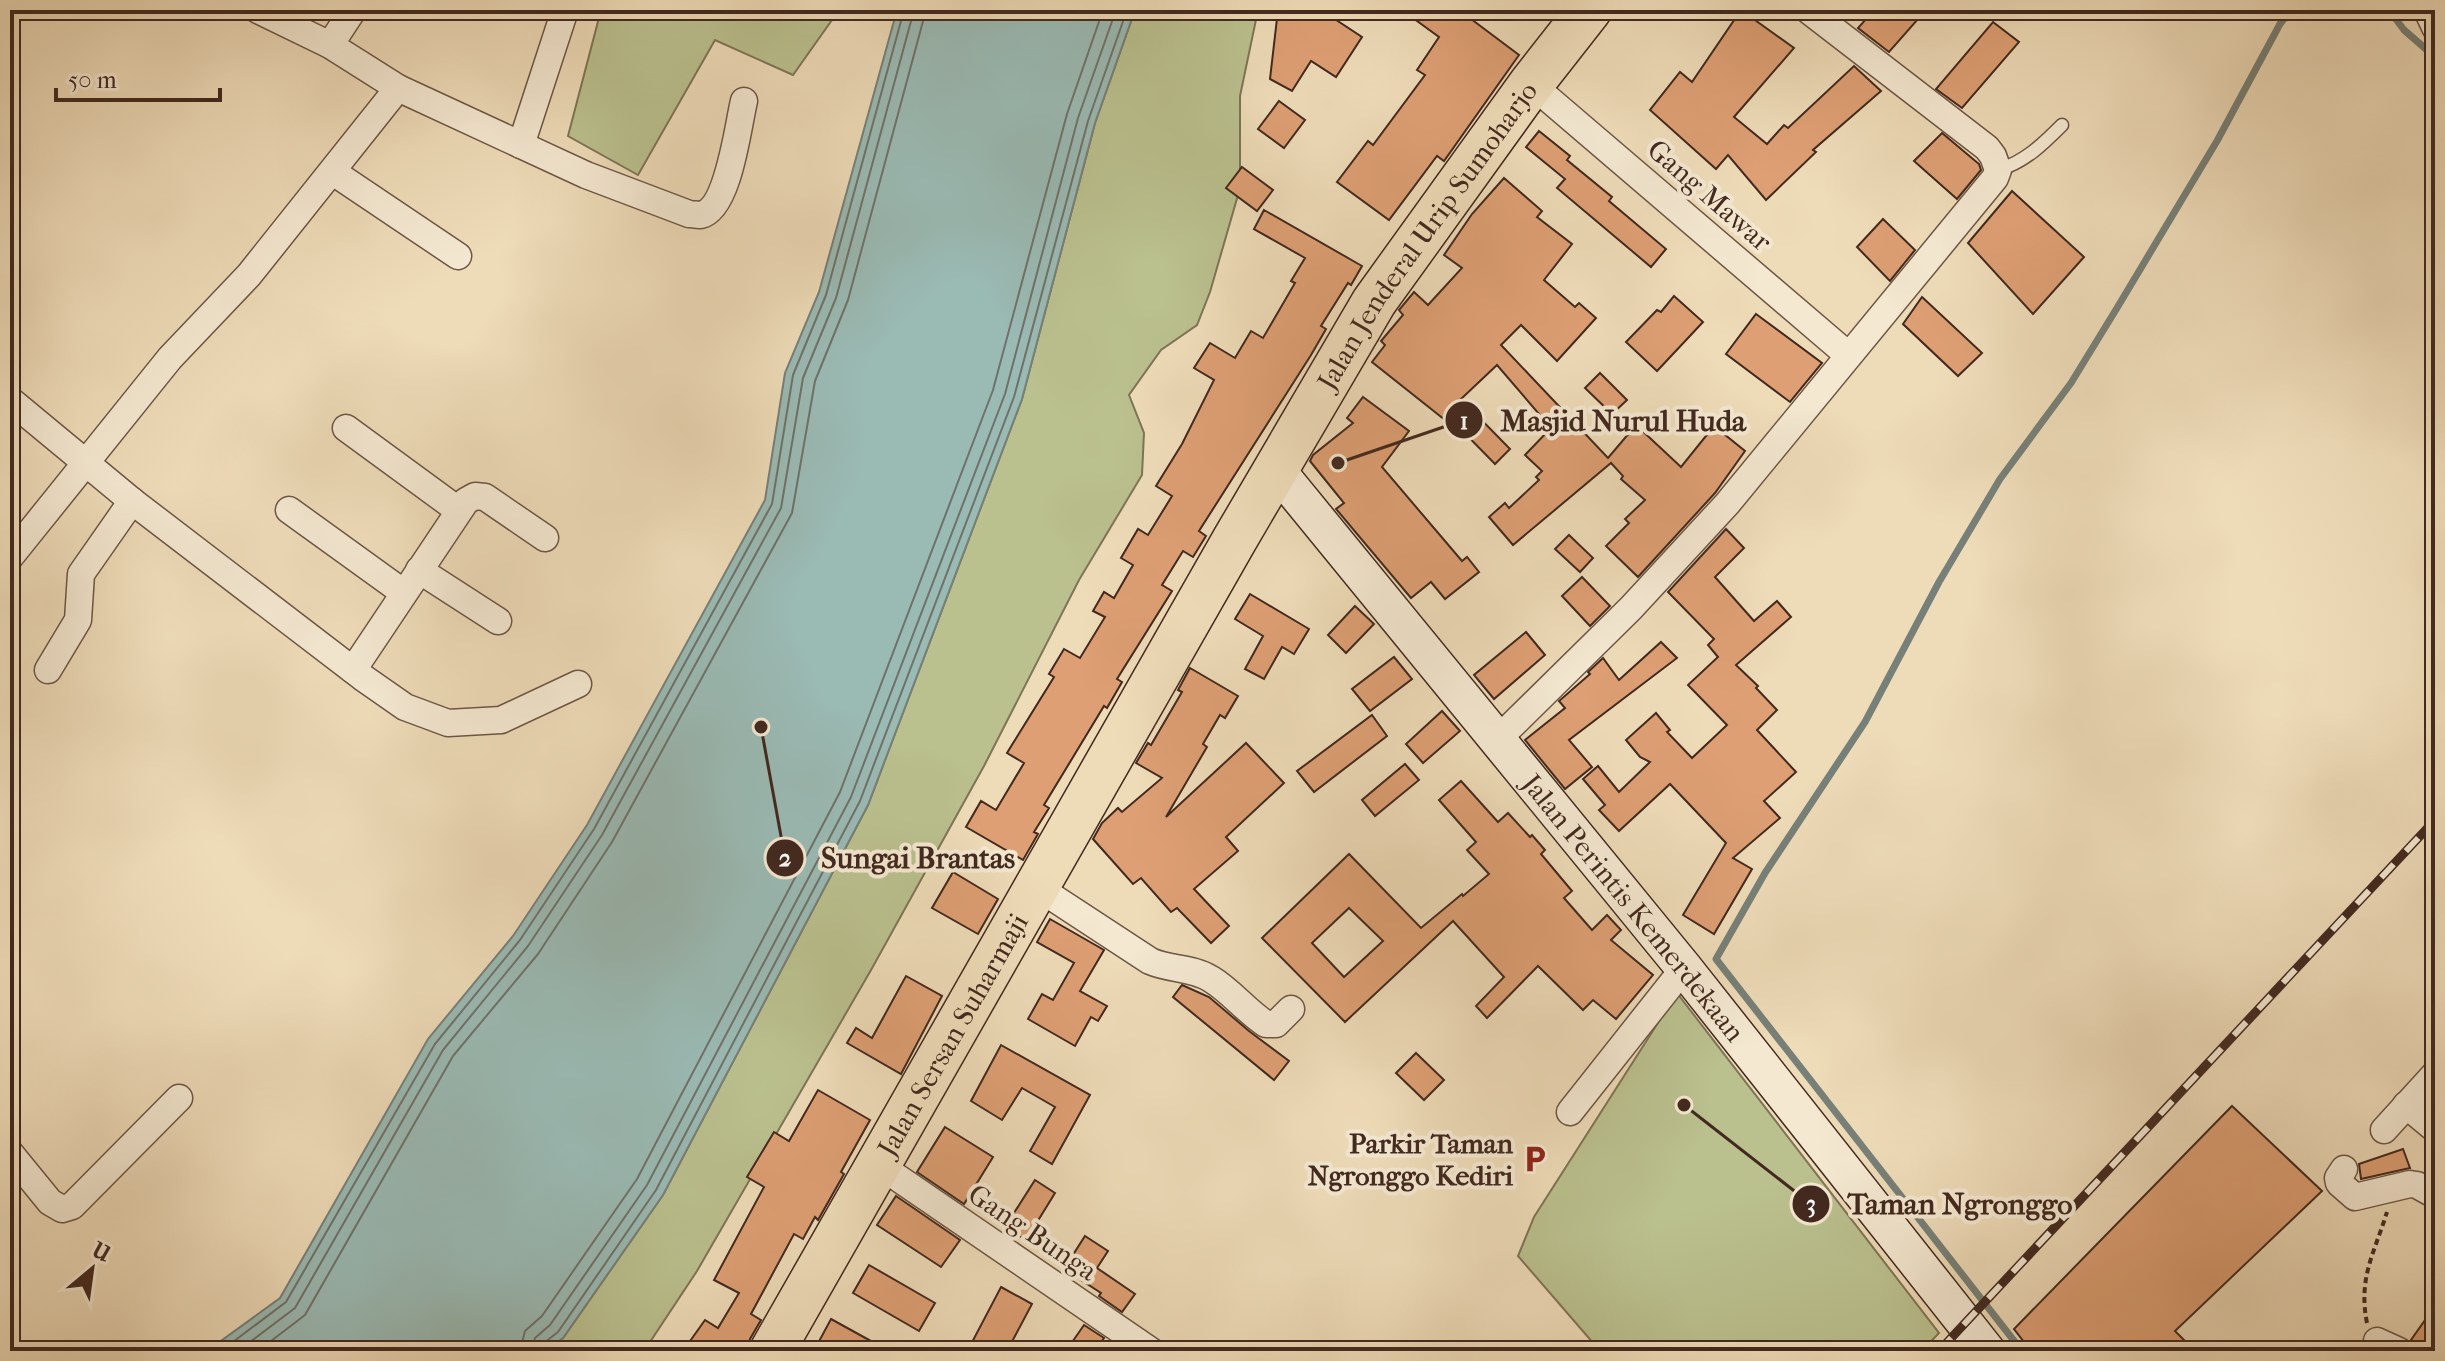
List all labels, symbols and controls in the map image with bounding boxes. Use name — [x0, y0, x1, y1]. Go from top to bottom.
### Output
scale bar — [56, 52, 220, 102]
text: 50 m — [68, 66, 117, 94]
street label: Jalan Jenderal Urip Sumoharjo — [1309, 75, 1544, 397]
street label: Gang Mawar — [1641, 133, 1778, 258]
callout: Masjid Nurul Huda — [1444, 393, 1762, 447]
text: Masjid Nurul Huda — [1500, 404, 1747, 439]
text: 1 — [1460, 407, 1468, 435]
street label: Jalan Perintis Kemerdekaan — [1514, 766, 1752, 1048]
callout: Sungai Brantas — [765, 831, 1031, 885]
text: Sungai Brantas — [821, 841, 1015, 876]
text: 2 — [779, 844, 791, 872]
street label: Jalan Sersan Suharmaji — [869, 908, 1035, 1164]
place label: Parkir Taman Ngronggo Kediri — [1308, 1127, 1514, 1192]
parking icon: Parkir Taman Ngronggo Kediri — [1520, 1144, 1550, 1174]
street label: Gang Bunga — [962, 1177, 1104, 1288]
callout: Taman Ngronggo — [1791, 1177, 2088, 1231]
text: Taman Ngronggo — [1847, 1187, 2072, 1222]
text: 3 — [1806, 1190, 1816, 1218]
north arrow — [52, 1229, 132, 1309]
text: U — [87, 1236, 116, 1268]

